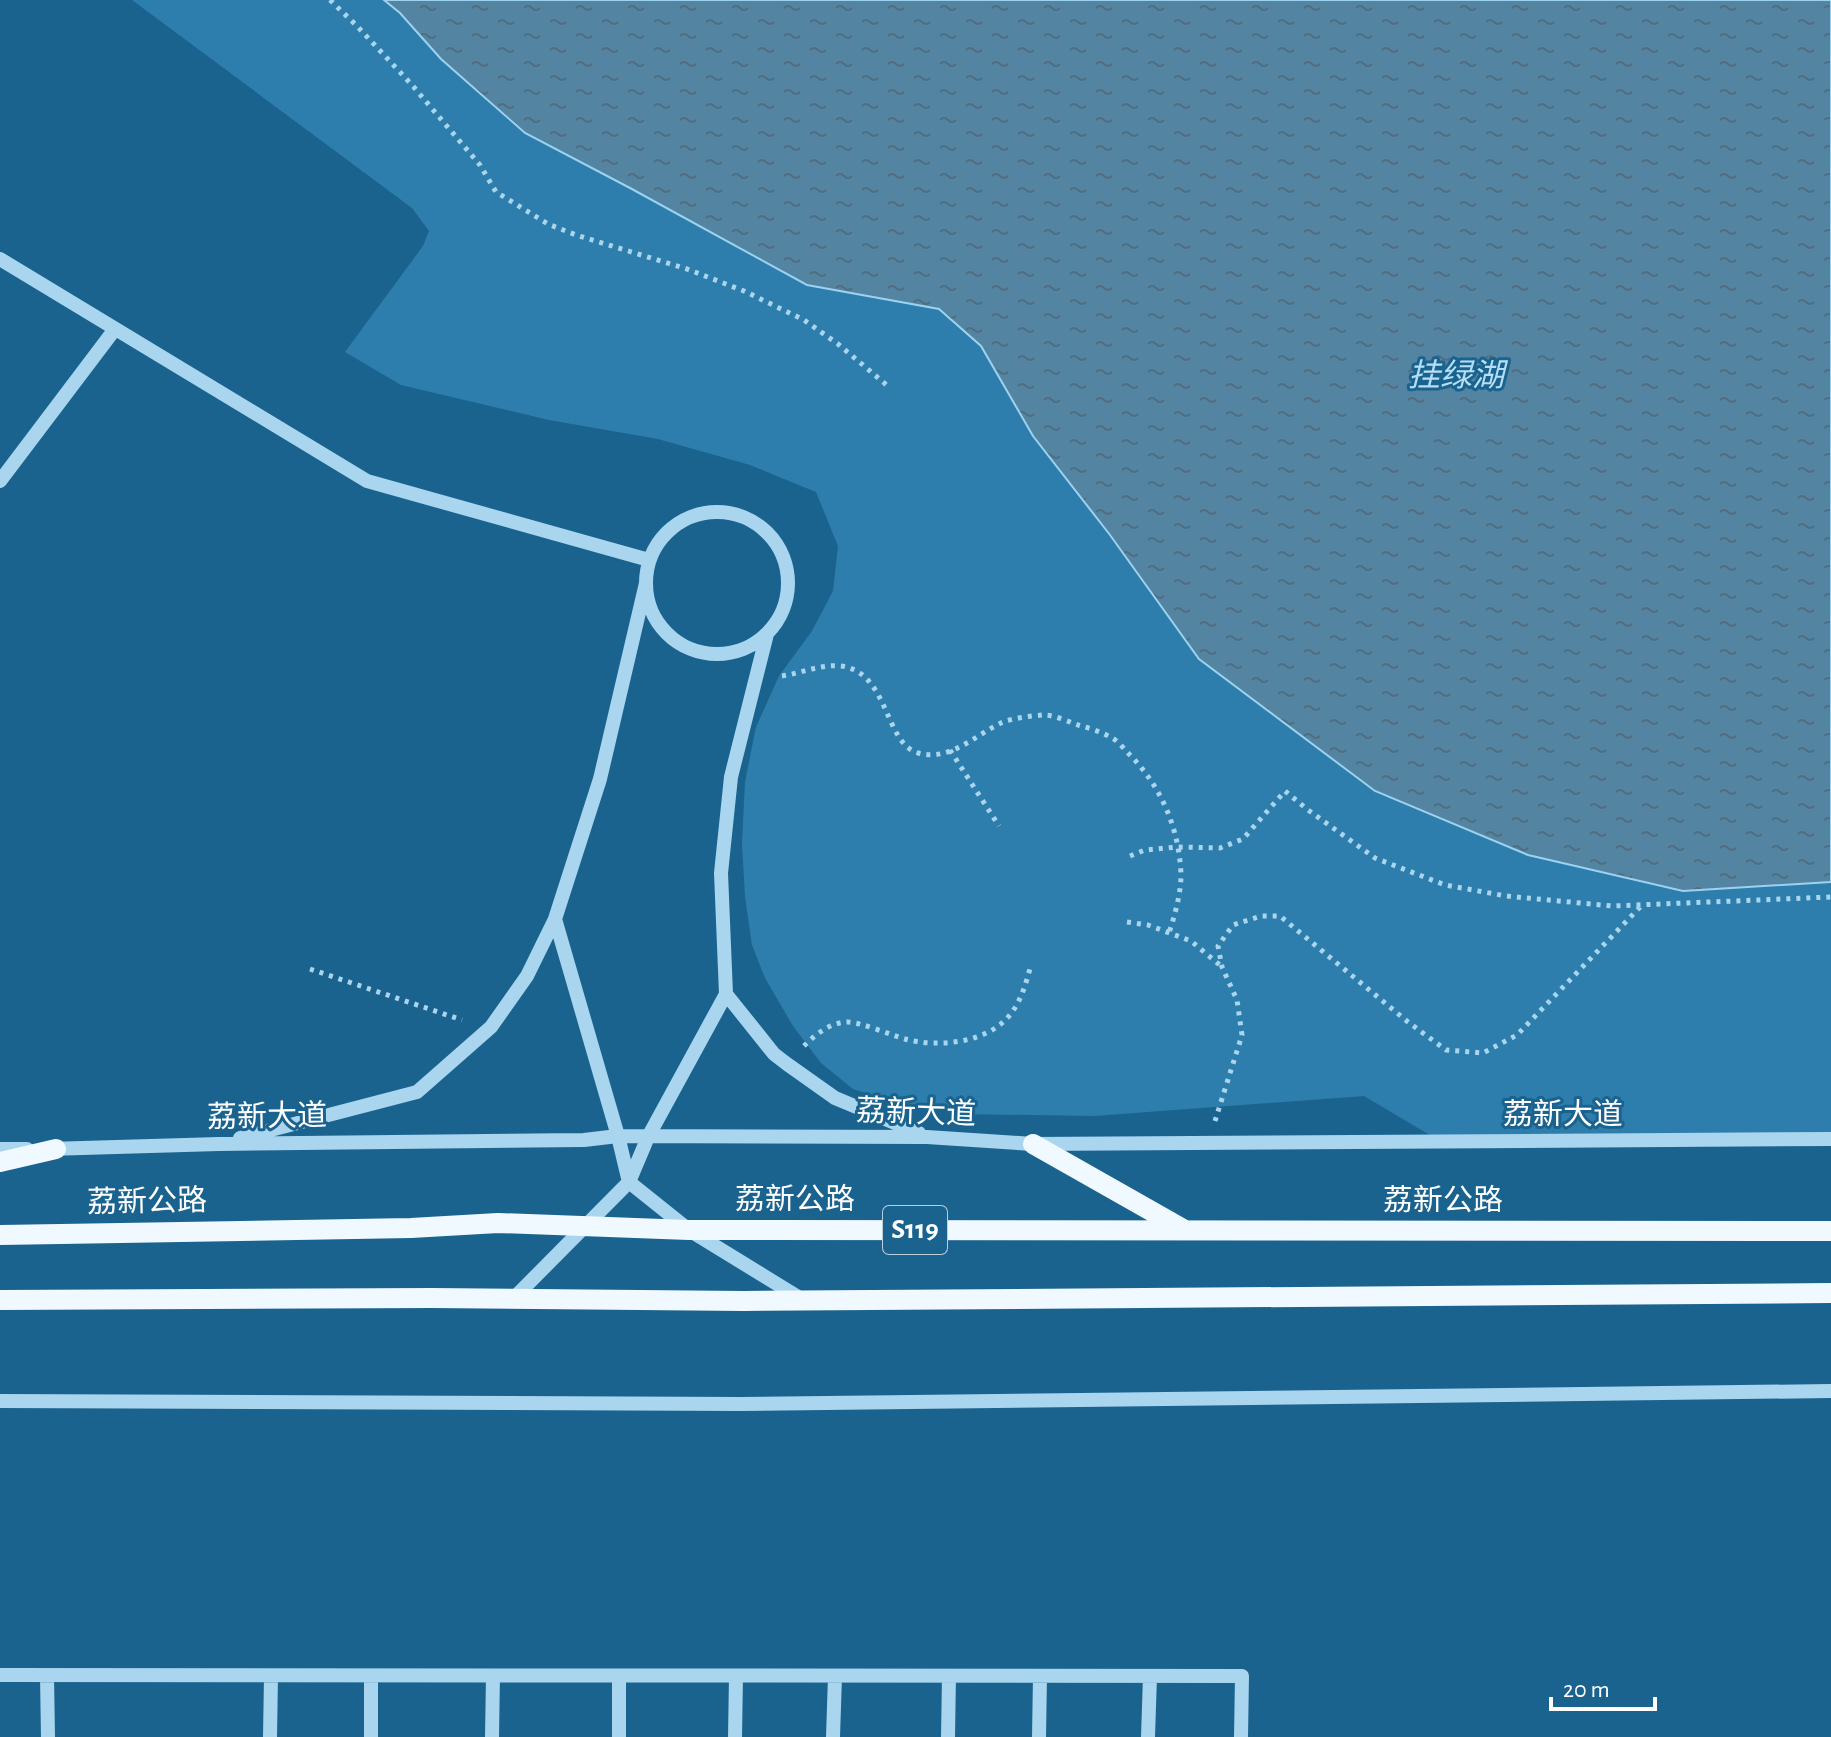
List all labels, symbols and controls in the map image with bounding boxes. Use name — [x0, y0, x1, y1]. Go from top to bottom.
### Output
water label: 挂绿湖 — [1408, 359, 1509, 392]
street label: 荔新大道 — [856, 1094, 977, 1130]
street label: 荔新大道 — [1503, 1098, 1623, 1130]
street label: 荔新大道 — [207, 1099, 327, 1133]
street label: 荔新公路 — [735, 1183, 855, 1215]
street label: 荔新公路 — [87, 1184, 207, 1218]
street label: 荔新公路 — [1383, 1184, 1503, 1216]
road number: S119 — [883, 1206, 947, 1254]
scale bar — [1551, 1661, 1655, 1711]
text: 20 m — [1563, 1678, 1610, 1702]

